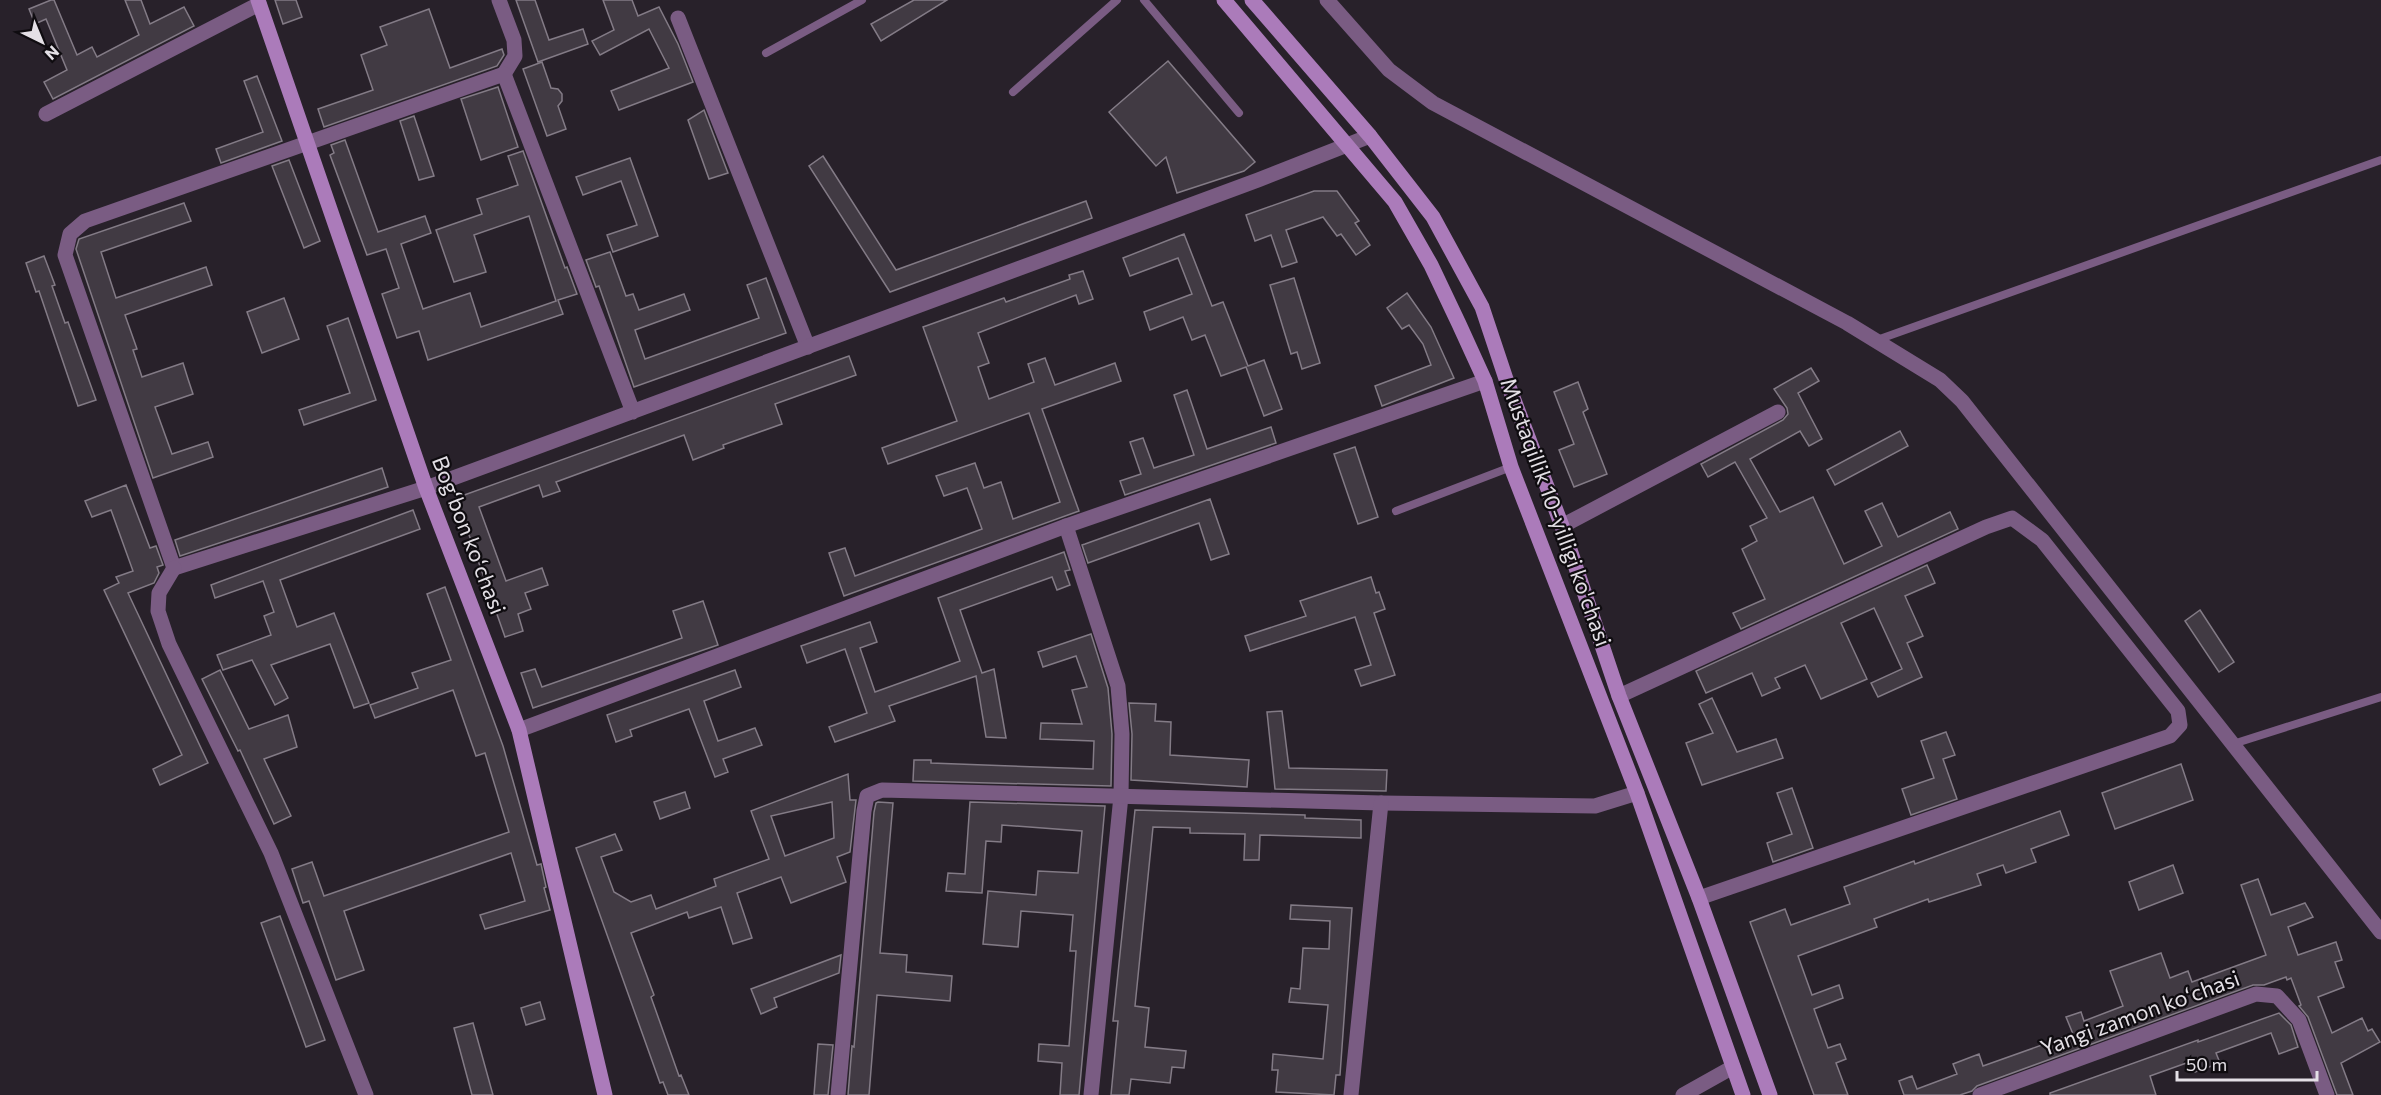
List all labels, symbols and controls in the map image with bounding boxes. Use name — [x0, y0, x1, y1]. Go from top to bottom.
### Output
north arrow — [12, 12, 72, 72]
text: N — [42, 42, 63, 64]
street label: Mustaqillik 10-yilligi ko'chasi — [1495, 374, 1618, 650]
street label: Bogʻbon koʻchasi — [427, 452, 512, 618]
street label: Yangi zamon koʻchasi — [2037, 964, 2243, 1061]
scale bar — [2177, 1044, 2316, 1082]
text: 50 m — [2186, 1053, 2227, 1075]

